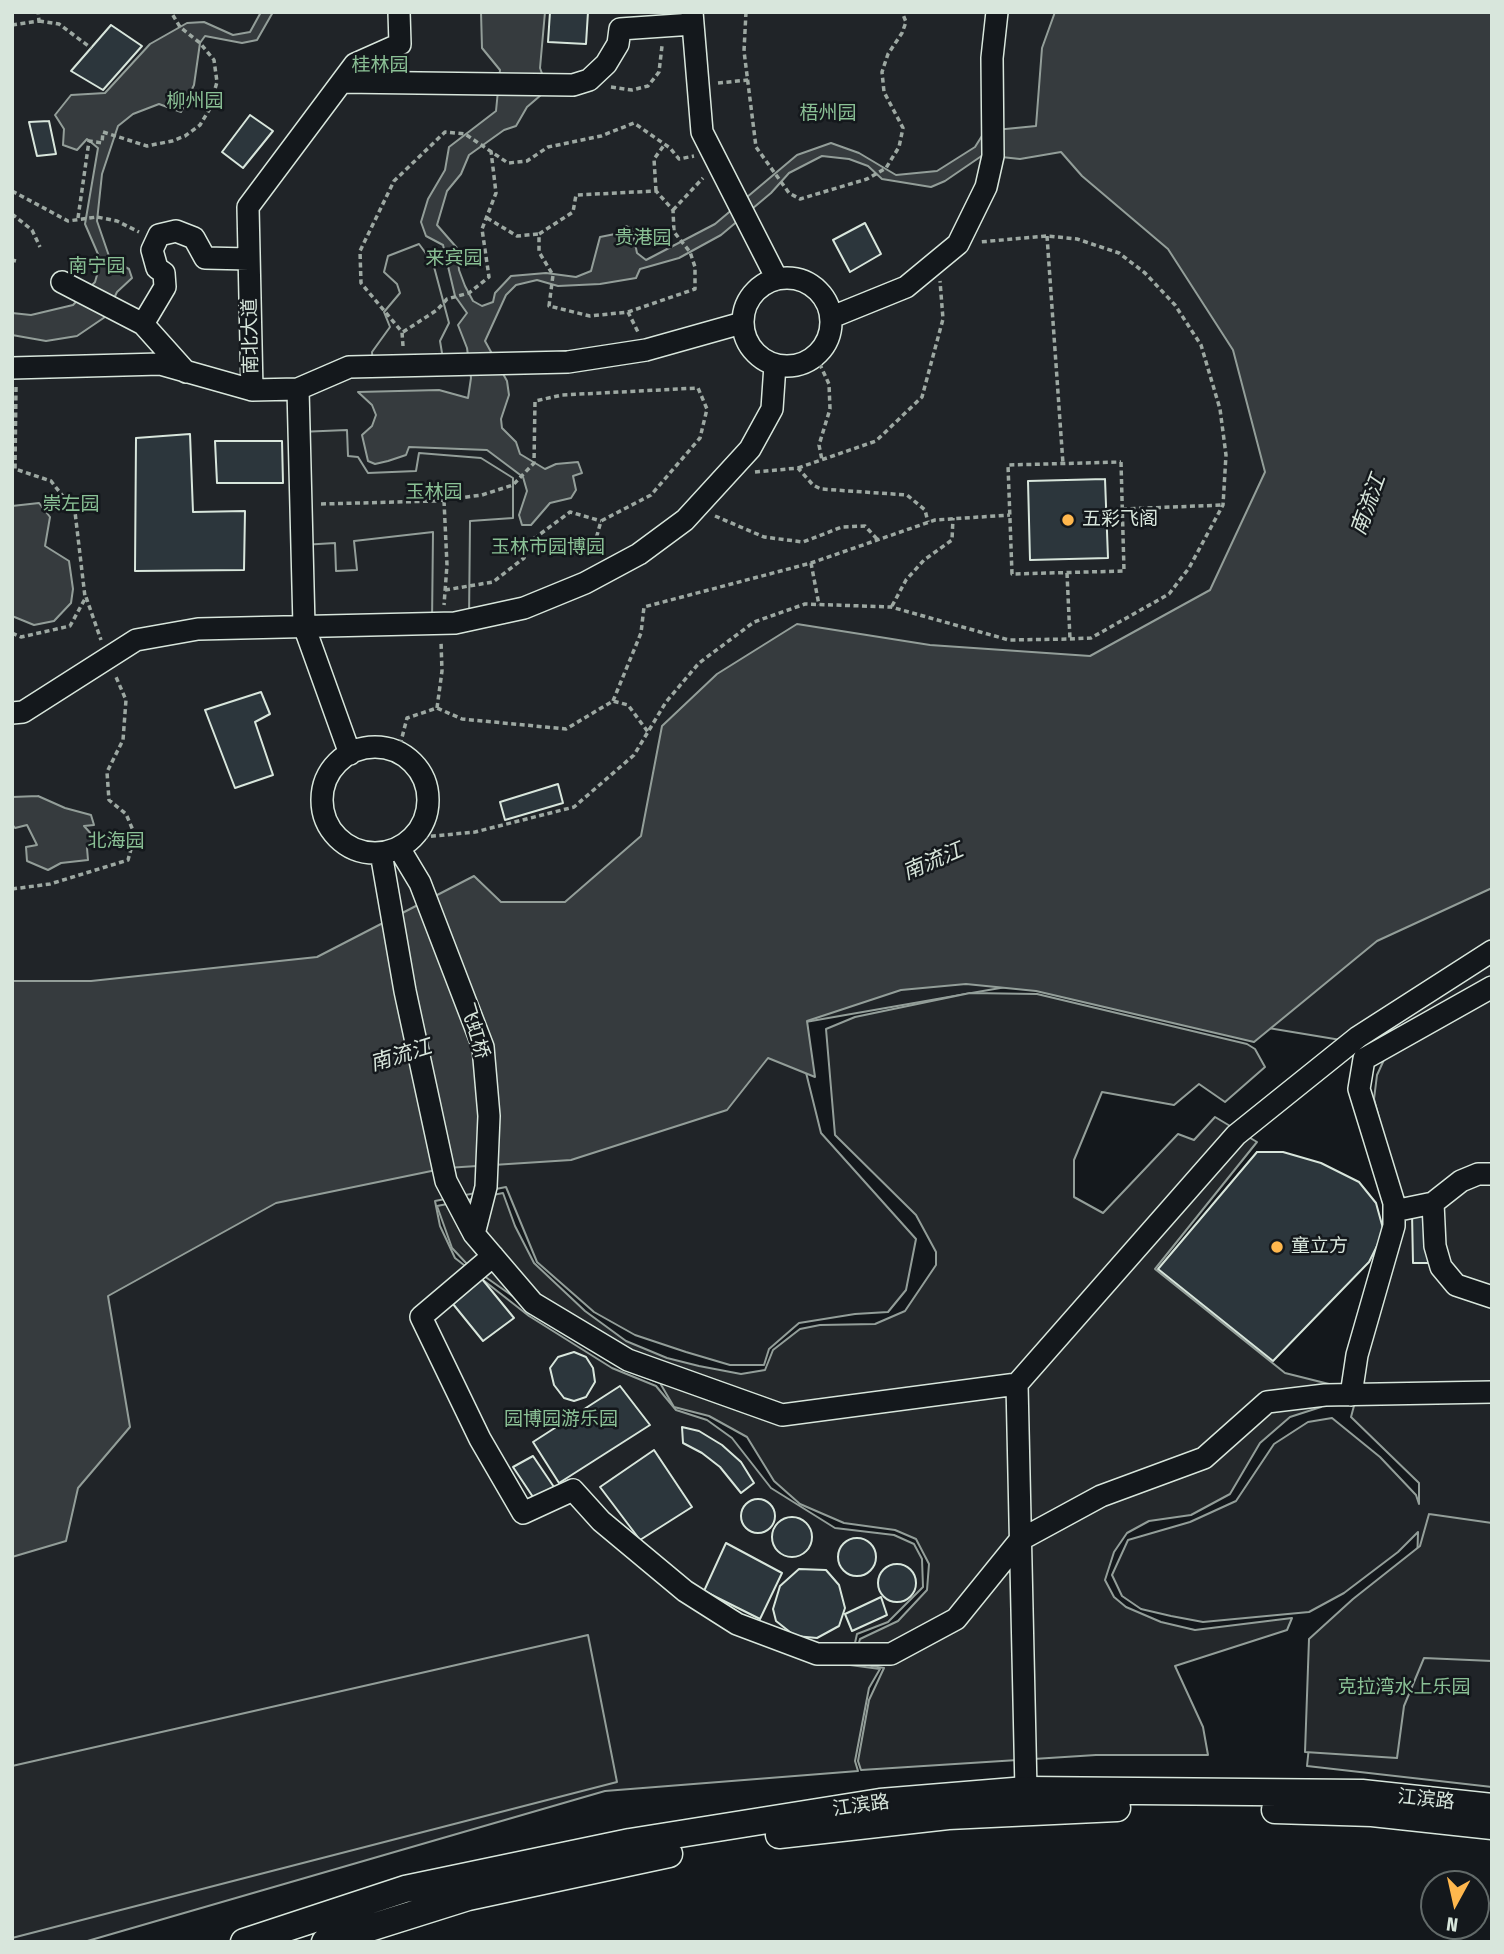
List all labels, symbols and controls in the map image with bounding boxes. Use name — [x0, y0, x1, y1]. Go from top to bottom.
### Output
park label: 桂林园 — [352, 55, 408, 77]
park label: 柳州园 — [167, 91, 223, 113]
park label: 梧州园 — [800, 103, 856, 125]
park label: 贵港园 — [615, 228, 671, 250]
park label: 来宾园 — [426, 248, 482, 270]
park label: 南宁园 — [69, 256, 125, 278]
street label: 南北大道 — [239, 298, 263, 374]
water label: 南流江 — [1346, 471, 1392, 539]
park label: 玉林园 — [406, 482, 462, 504]
park label: 崇左园 — [43, 494, 99, 516]
place label: 五彩飞阁 — [1082, 509, 1158, 531]
marker: 五彩飞阁 — [1060, 512, 1076, 528]
park label: 玉林市园博园 — [491, 537, 605, 559]
park label: 北海园 — [88, 831, 144, 853]
water label: 南流江 — [899, 838, 967, 886]
street label: 飞虹桥 — [455, 1000, 493, 1062]
water label: 南流江 — [367, 1035, 435, 1077]
place label: 童立方 — [1291, 1236, 1348, 1258]
marker: 童立方 — [1269, 1239, 1285, 1255]
park label: 园博园游乐园 — [504, 1409, 618, 1431]
park label: 克拉湾水上乐园 — [1338, 1677, 1470, 1699]
street label: 江滨路 — [1396, 1786, 1456, 1814]
street label: 江滨路 — [831, 1791, 891, 1821]
north arrow — [1420, 1870, 1490, 1940]
text: N — [1445, 1912, 1460, 1936]

